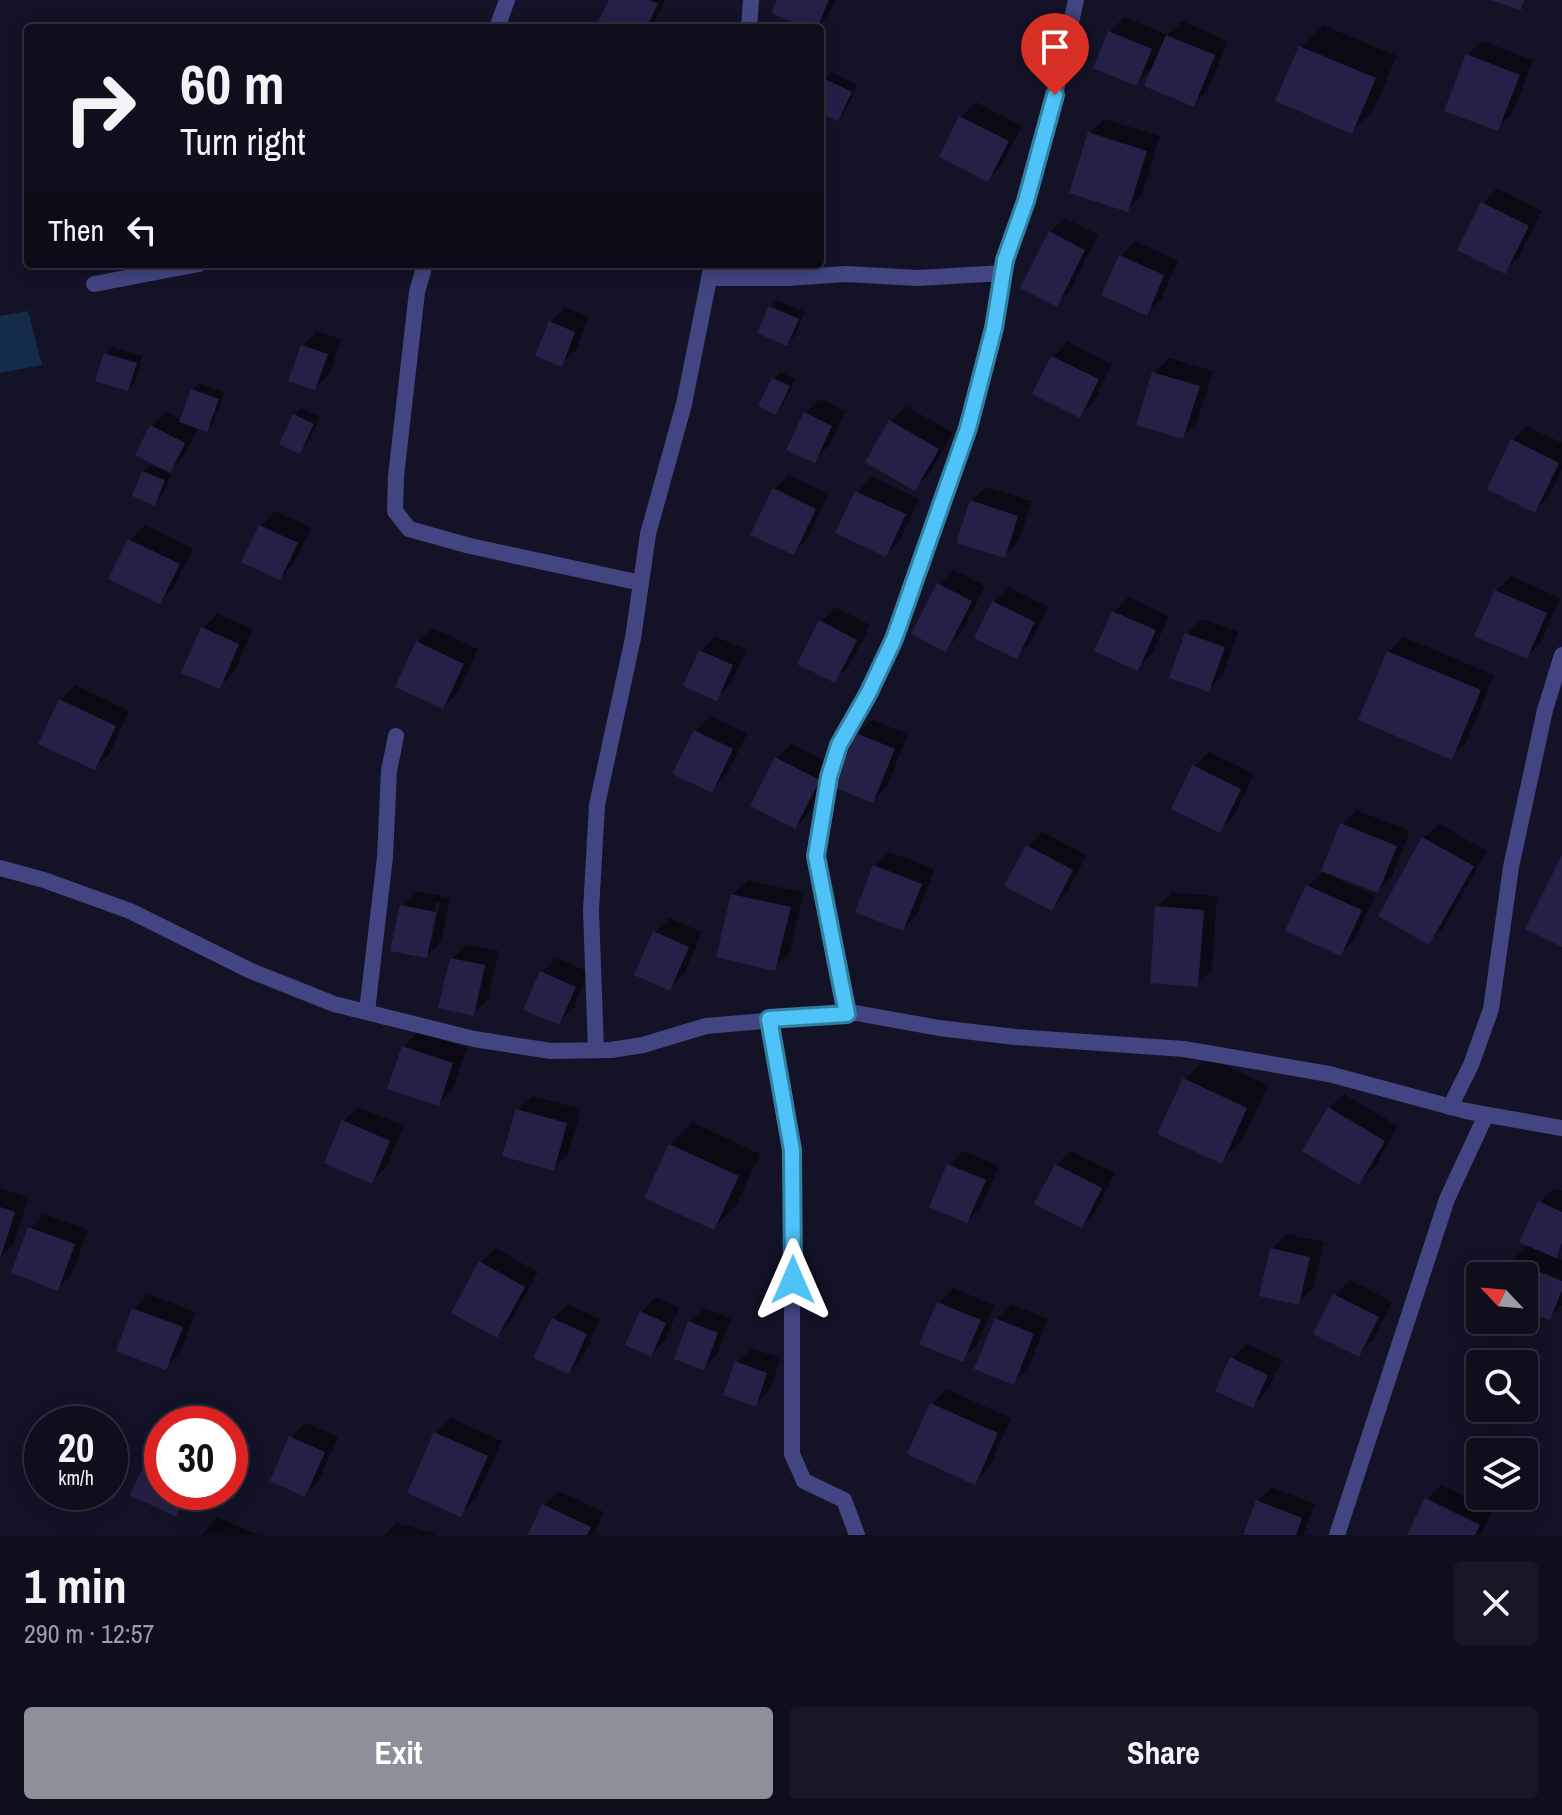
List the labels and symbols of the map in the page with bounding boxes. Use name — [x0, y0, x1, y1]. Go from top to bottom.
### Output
pin — [1021, 13, 1089, 95]
position arrow — [751, 1238, 835, 1322]
north arrow — [1466, 1262, 1538, 1334]
speed limit sign: 30 — [144, 1406, 248, 1510]

